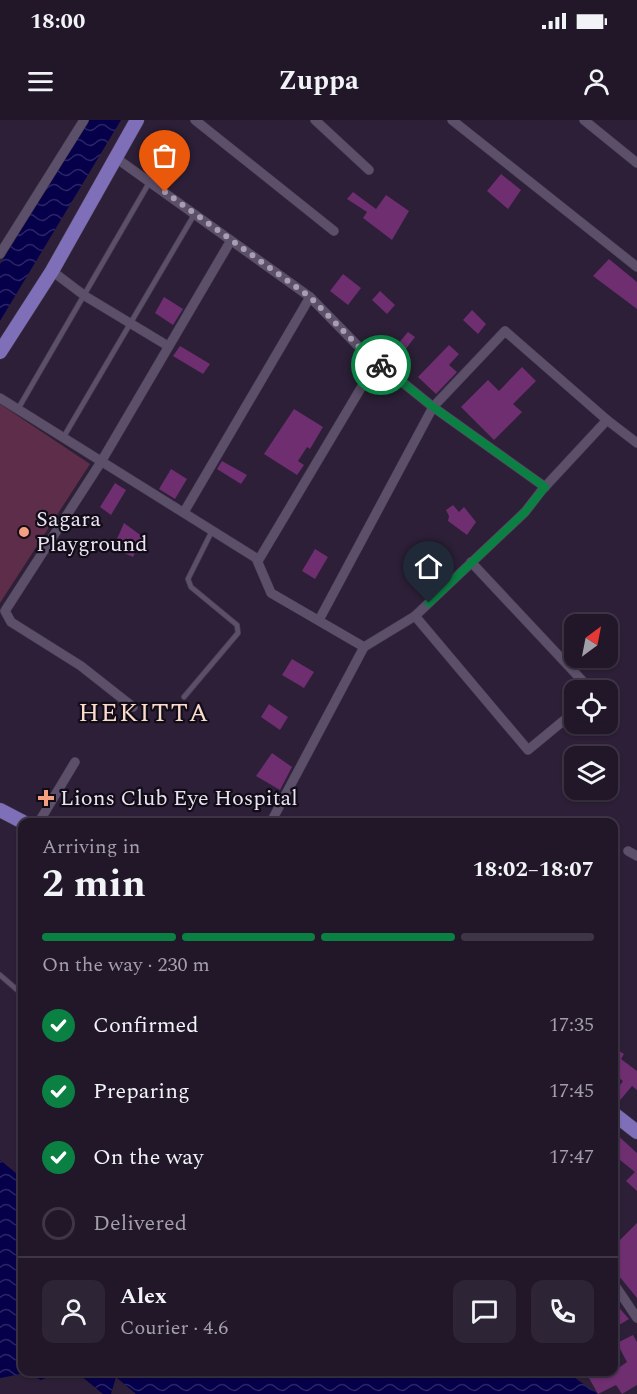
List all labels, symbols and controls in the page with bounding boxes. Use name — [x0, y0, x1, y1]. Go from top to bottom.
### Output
text: 18:00 — [30, 5, 85, 38]
text: Zuppa — [278, 60, 359, 102]
icon: menu — [24, 65, 57, 98]
icon: person — [580, 65, 613, 98]
pin — [139, 130, 190, 192]
icon: bag — [148, 139, 181, 172]
courier — [351, 335, 411, 395]
icon: bike — [365, 349, 398, 382]
place label: Sagara Playground — [36, 503, 148, 561]
marker: Sagara Playground — [17, 525, 31, 539]
pin — [403, 541, 454, 603]
icon: home — [412, 550, 445, 583]
north arrow — [564, 614, 618, 668]
map controls — [564, 614, 618, 800]
button: locate — [564, 680, 618, 734]
district label: HEKITTA — [78, 693, 210, 733]
button: layers — [564, 746, 618, 800]
place label: Lions Club Eye Hospital — [60, 782, 298, 815]
marker: Lions Club Eye Hospital — [37, 789, 55, 807]
text: Arriving in — [42, 832, 140, 862]
text: 18:02–18:07 — [472, 853, 594, 886]
text: 2 min — [42, 855, 146, 914]
text: On the way · 230 m — [42, 950, 210, 980]
icon: check — [42, 1009, 75, 1042]
text: Confirmed — [93, 1009, 199, 1042]
text: 17:35 — [549, 1010, 594, 1040]
icon: check — [42, 1075, 75, 1108]
text: Preparing — [93, 1075, 190, 1108]
text: 17:45 — [549, 1076, 594, 1106]
icon: check — [42, 1141, 75, 1174]
text: On the way — [93, 1141, 204, 1174]
text: 17:47 — [549, 1142, 594, 1172]
text: Delivered — [93, 1207, 187, 1240]
button: person — [42, 1280, 105, 1343]
text: Alex — [120, 1280, 167, 1313]
button: chat — [453, 1280, 516, 1343]
button: phone — [531, 1280, 594, 1343]
text: Courier · 4.6 — [120, 1313, 228, 1343]

